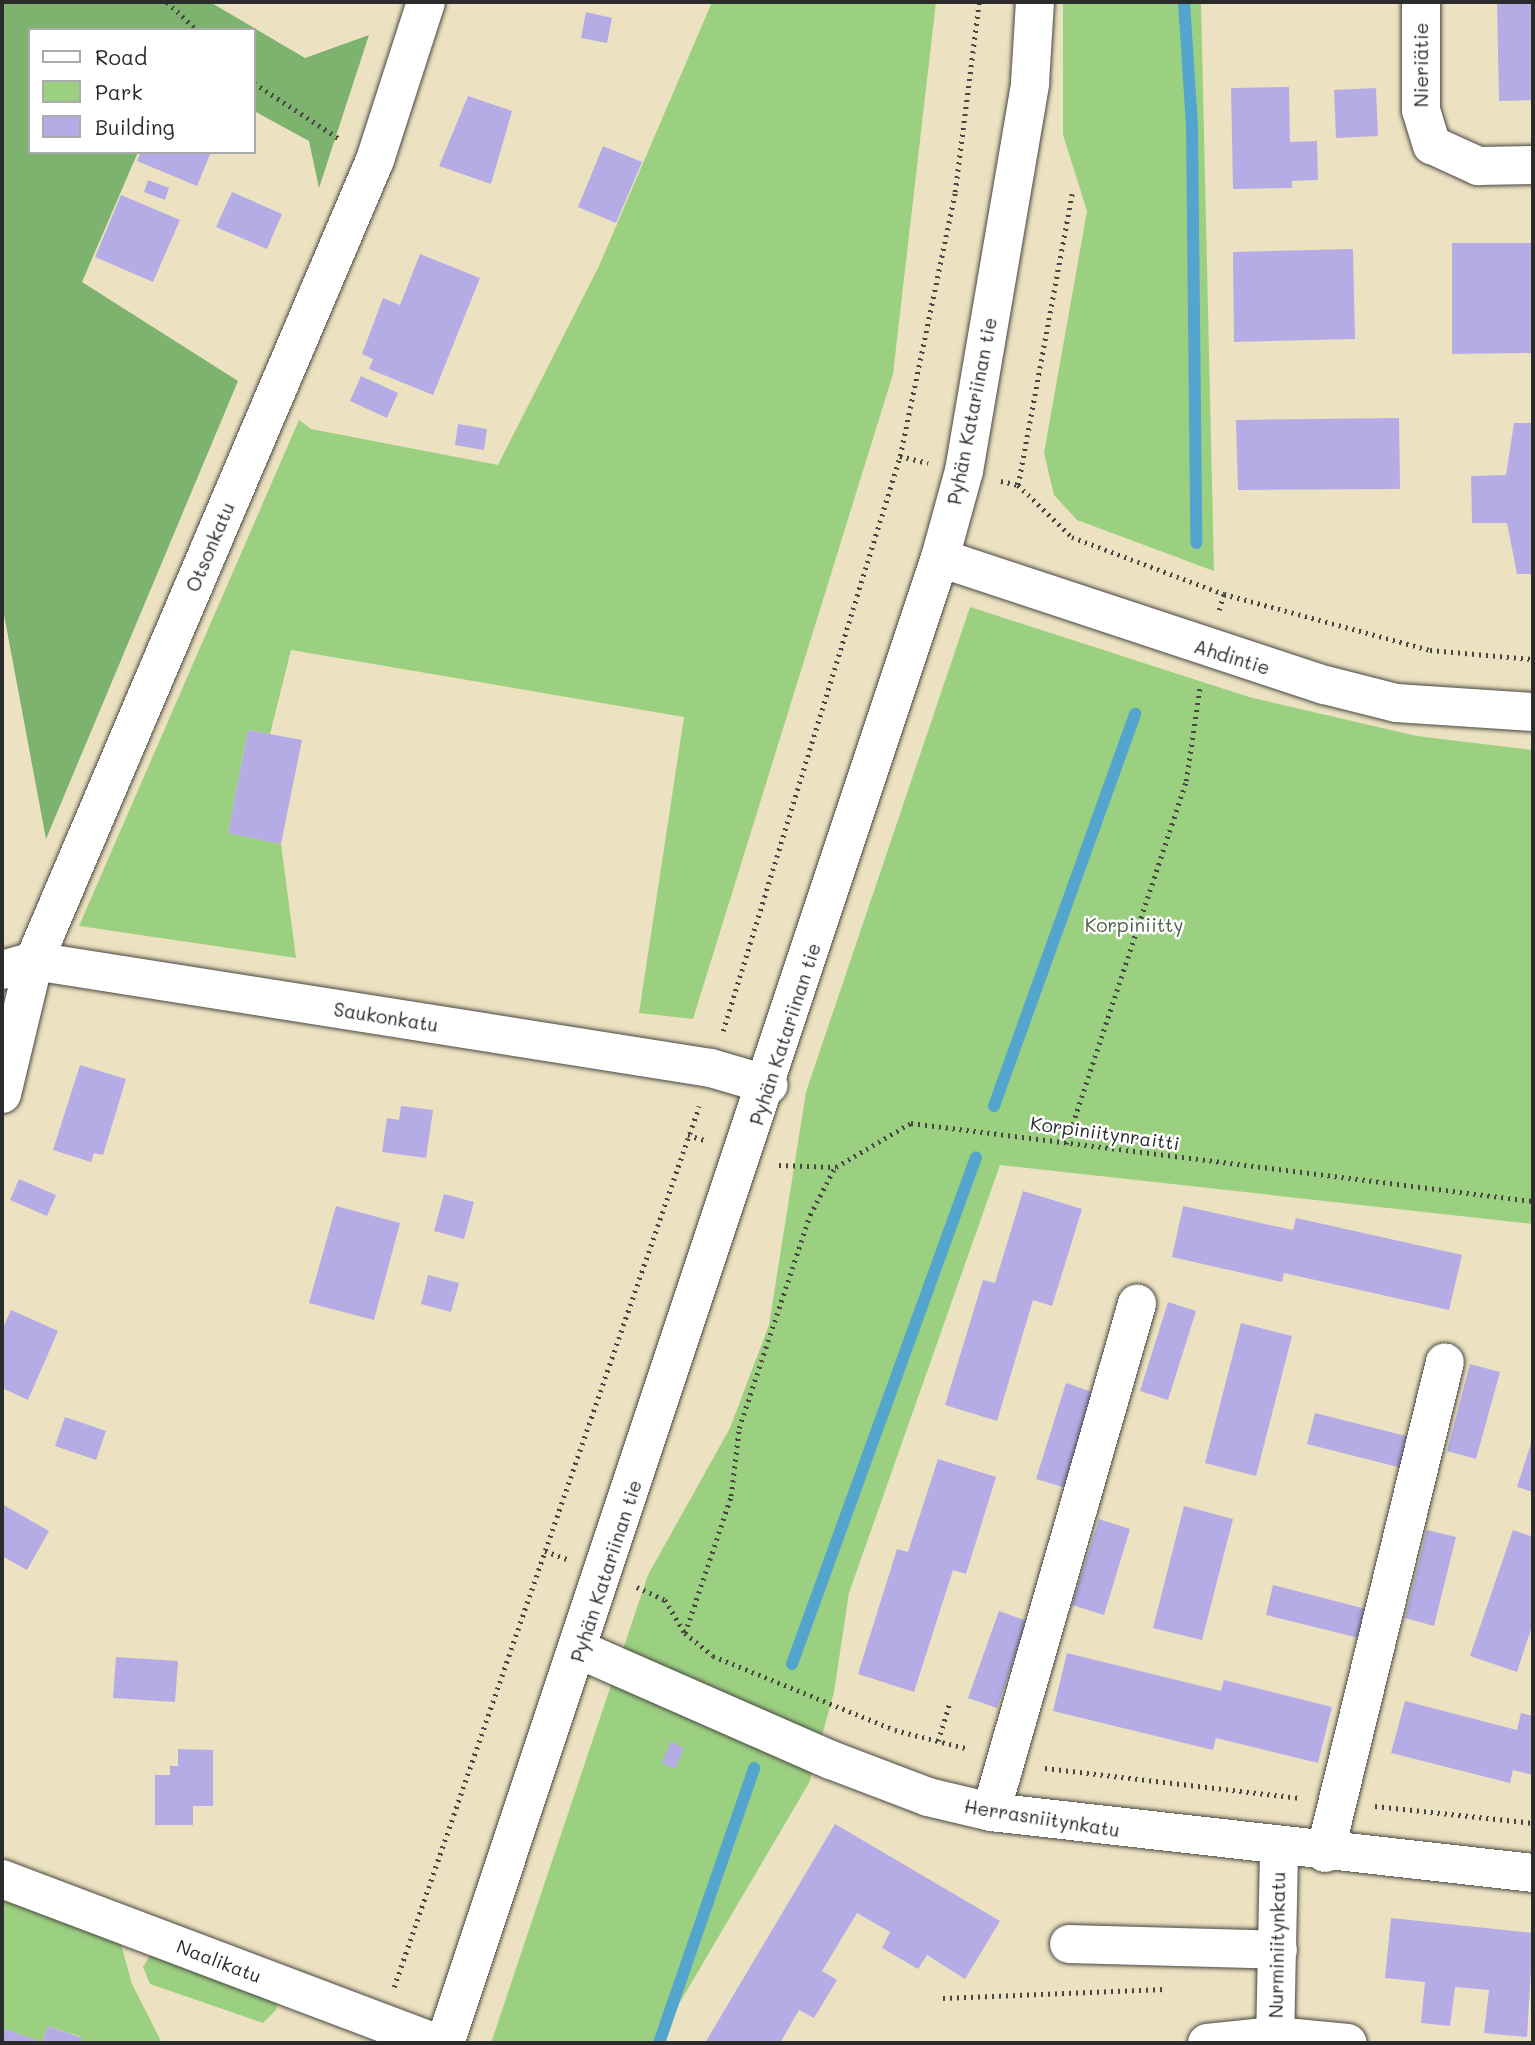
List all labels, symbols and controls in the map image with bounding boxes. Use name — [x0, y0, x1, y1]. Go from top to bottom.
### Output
street label: Nieriätie — [1410, 23, 1432, 107]
legend — [28, 28, 256, 154]
text: Road — [95, 43, 147, 70]
text: Park — [95, 78, 143, 105]
text: Building — [95, 113, 175, 140]
street label: Pyhän Katariinan tie — [943, 315, 1001, 507]
street label: Otsonkatu — [181, 499, 239, 595]
street label: Ahdintie — [1191, 635, 1273, 679]
park label: Korpiniitty — [1085, 914, 1183, 936]
street label: Pyhän Katariinan tie — [745, 940, 825, 1128]
street label: Saukonkatu — [332, 997, 440, 1037]
street label: Korpiniitynraitti — [1029, 1111, 1181, 1155]
street label: Pyhän Katariinan tie — [566, 1477, 646, 1665]
street label: Herrasniitynkatu — [963, 1794, 1121, 1842]
street label: Nurminiitynkatu — [1264, 1872, 1290, 2018]
street label: Naalikatu — [173, 1934, 265, 1988]

